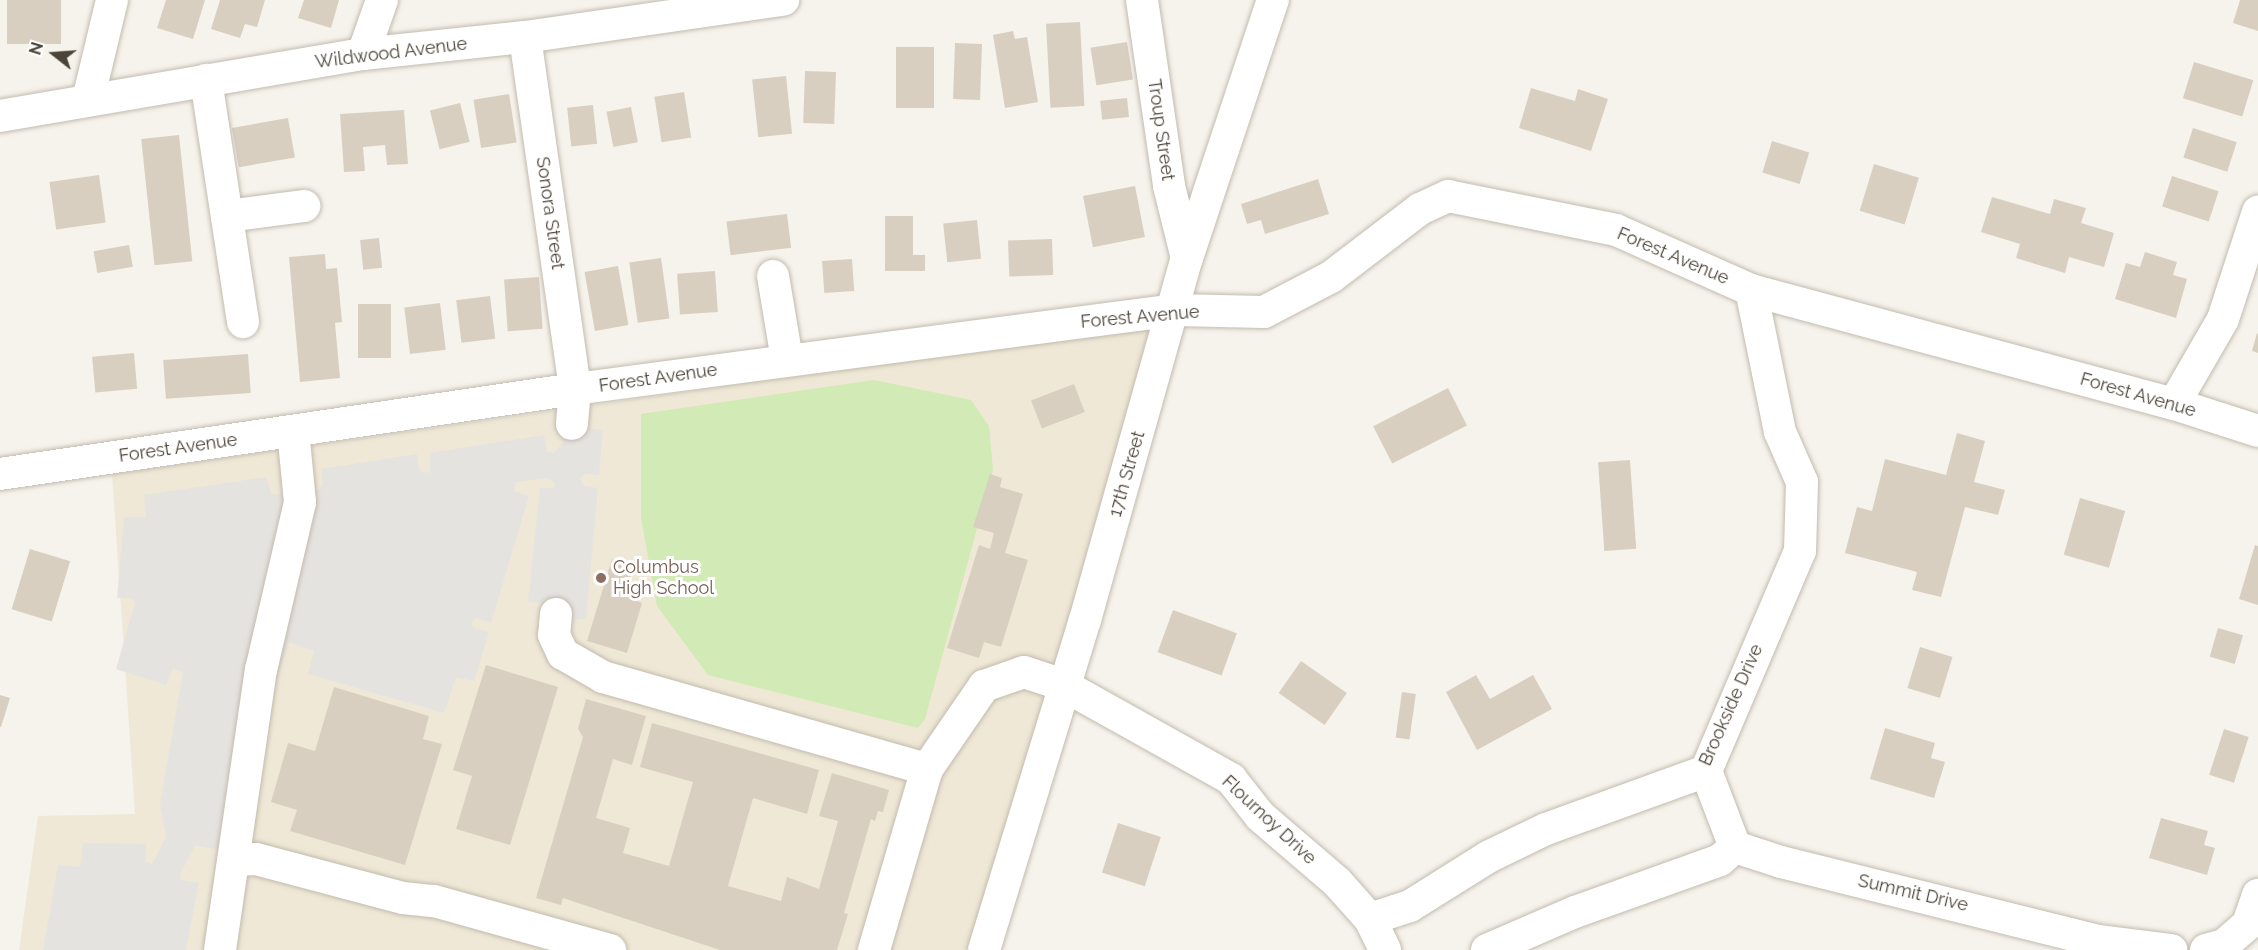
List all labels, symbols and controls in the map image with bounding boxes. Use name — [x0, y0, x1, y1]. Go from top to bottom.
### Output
north arrow — [24, 24, 84, 84]
street label: Wildwood Avenue — [313, 33, 469, 73]
text: N — [25, 40, 47, 57]
street label: Troup Street — [1143, 78, 1179, 182]
street label: Sonora Street — [531, 155, 569, 271]
street label: Forest Avenue — [1614, 223, 1732, 289]
street label: Forest Avenue — [1079, 301, 1201, 333]
street label: Forest Avenue — [597, 359, 719, 397]
street label: Forest Avenue — [2077, 368, 2199, 422]
street label: Forest Avenue — [117, 429, 239, 467]
street label: 17th Street — [1104, 429, 1150, 519]
place label: Columbus High School — [613, 557, 714, 600]
marker: Columbus High School — [594, 571, 608, 585]
street label: Brookside Drive — [1695, 641, 1767, 769]
street label: Flournoy Drive — [1217, 771, 1321, 869]
street label: Summit Drive — [1856, 870, 1970, 916]

